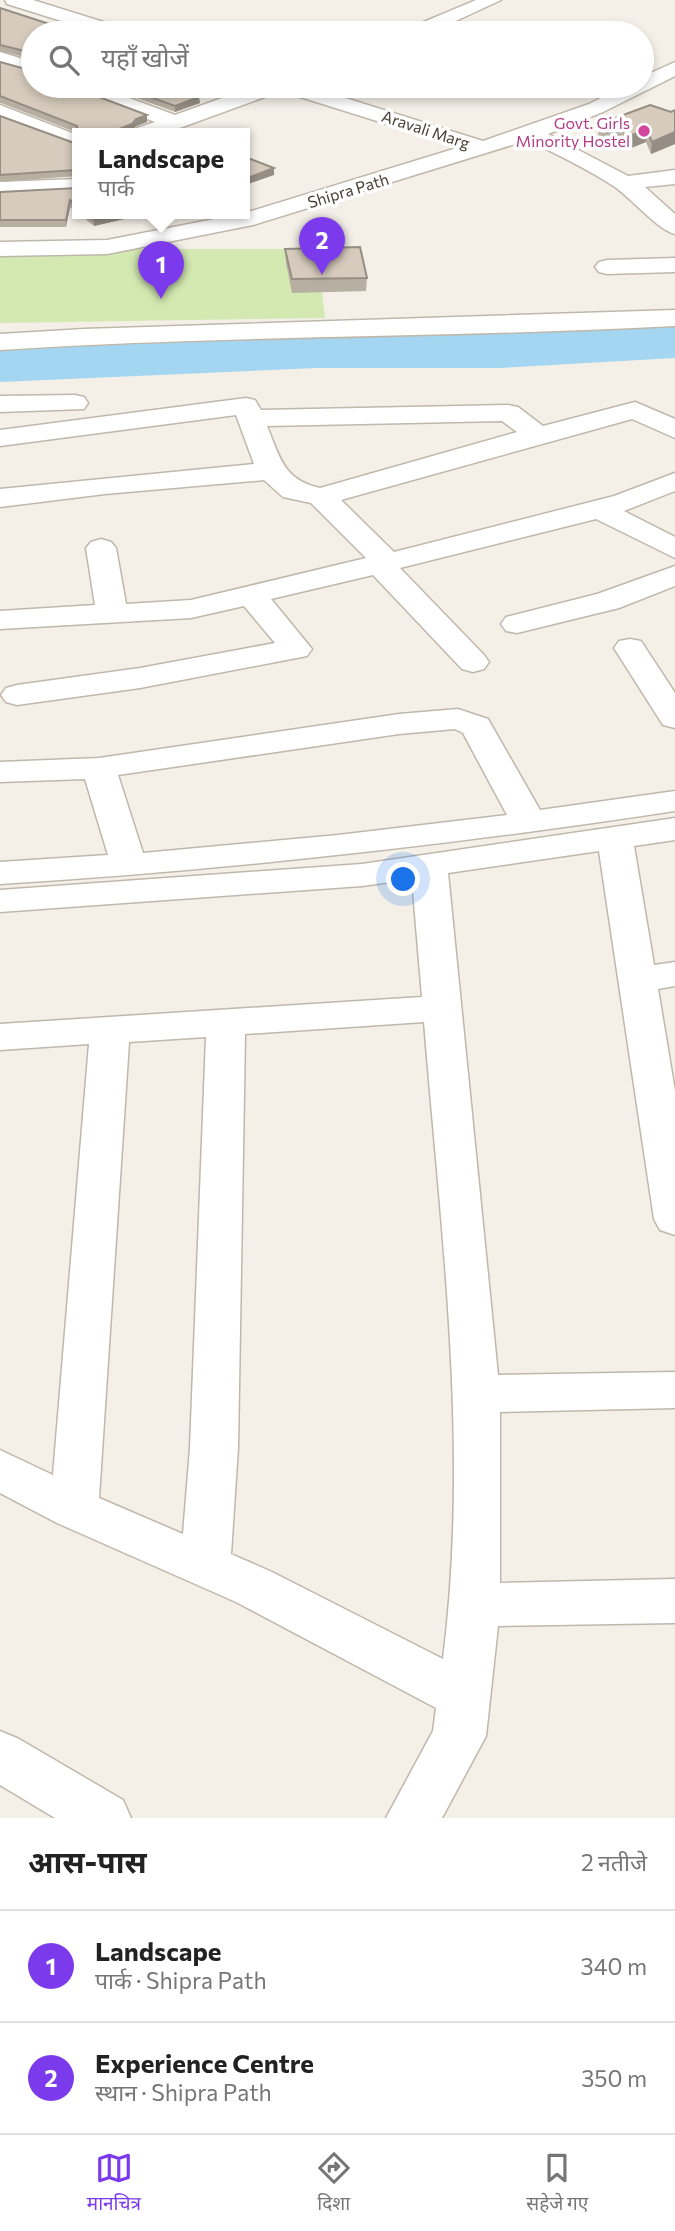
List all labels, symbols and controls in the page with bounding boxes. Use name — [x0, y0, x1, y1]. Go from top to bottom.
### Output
search box — [21, 21, 654, 98]
icon: search — [45, 41, 83, 79]
text: यहाँ खोजें — [101, 41, 189, 72]
street label: Aravali Marg — [379, 106, 473, 152]
place label: Govt. Girls Minority Hostel — [516, 113, 630, 150]
marker: Govt. Girls Minority Hostel — [636, 123, 652, 139]
popup — [72, 128, 250, 219]
text: Landscape — [98, 142, 224, 173]
street label: Shipra Path — [305, 169, 391, 211]
text: पार्क — [98, 173, 134, 201]
pin: 2 — [299, 217, 345, 275]
pin: 1 — [138, 241, 184, 299]
your location — [386, 862, 420, 896]
text: आस-पास — [28, 1842, 147, 1879]
text: 2 नतीजे — [581, 1848, 647, 1876]
text: Landscape — [95, 1935, 222, 1966]
text: 1 — [46, 1952, 56, 1980]
text: 340 m — [581, 1952, 647, 1980]
text: पार्क · Shipra Path — [95, 1966, 267, 1994]
text: Experience Centre — [95, 2047, 314, 2078]
text: 2 — [44, 2064, 58, 2092]
text: 350 m — [581, 2064, 647, 2092]
text: स्थान · Shipra Path — [95, 2078, 272, 2106]
tab: मानचित्र — [87, 2149, 141, 2218]
tab: दिशा — [315, 2149, 353, 2218]
tab: सहेजे गए — [526, 2149, 588, 2218]

